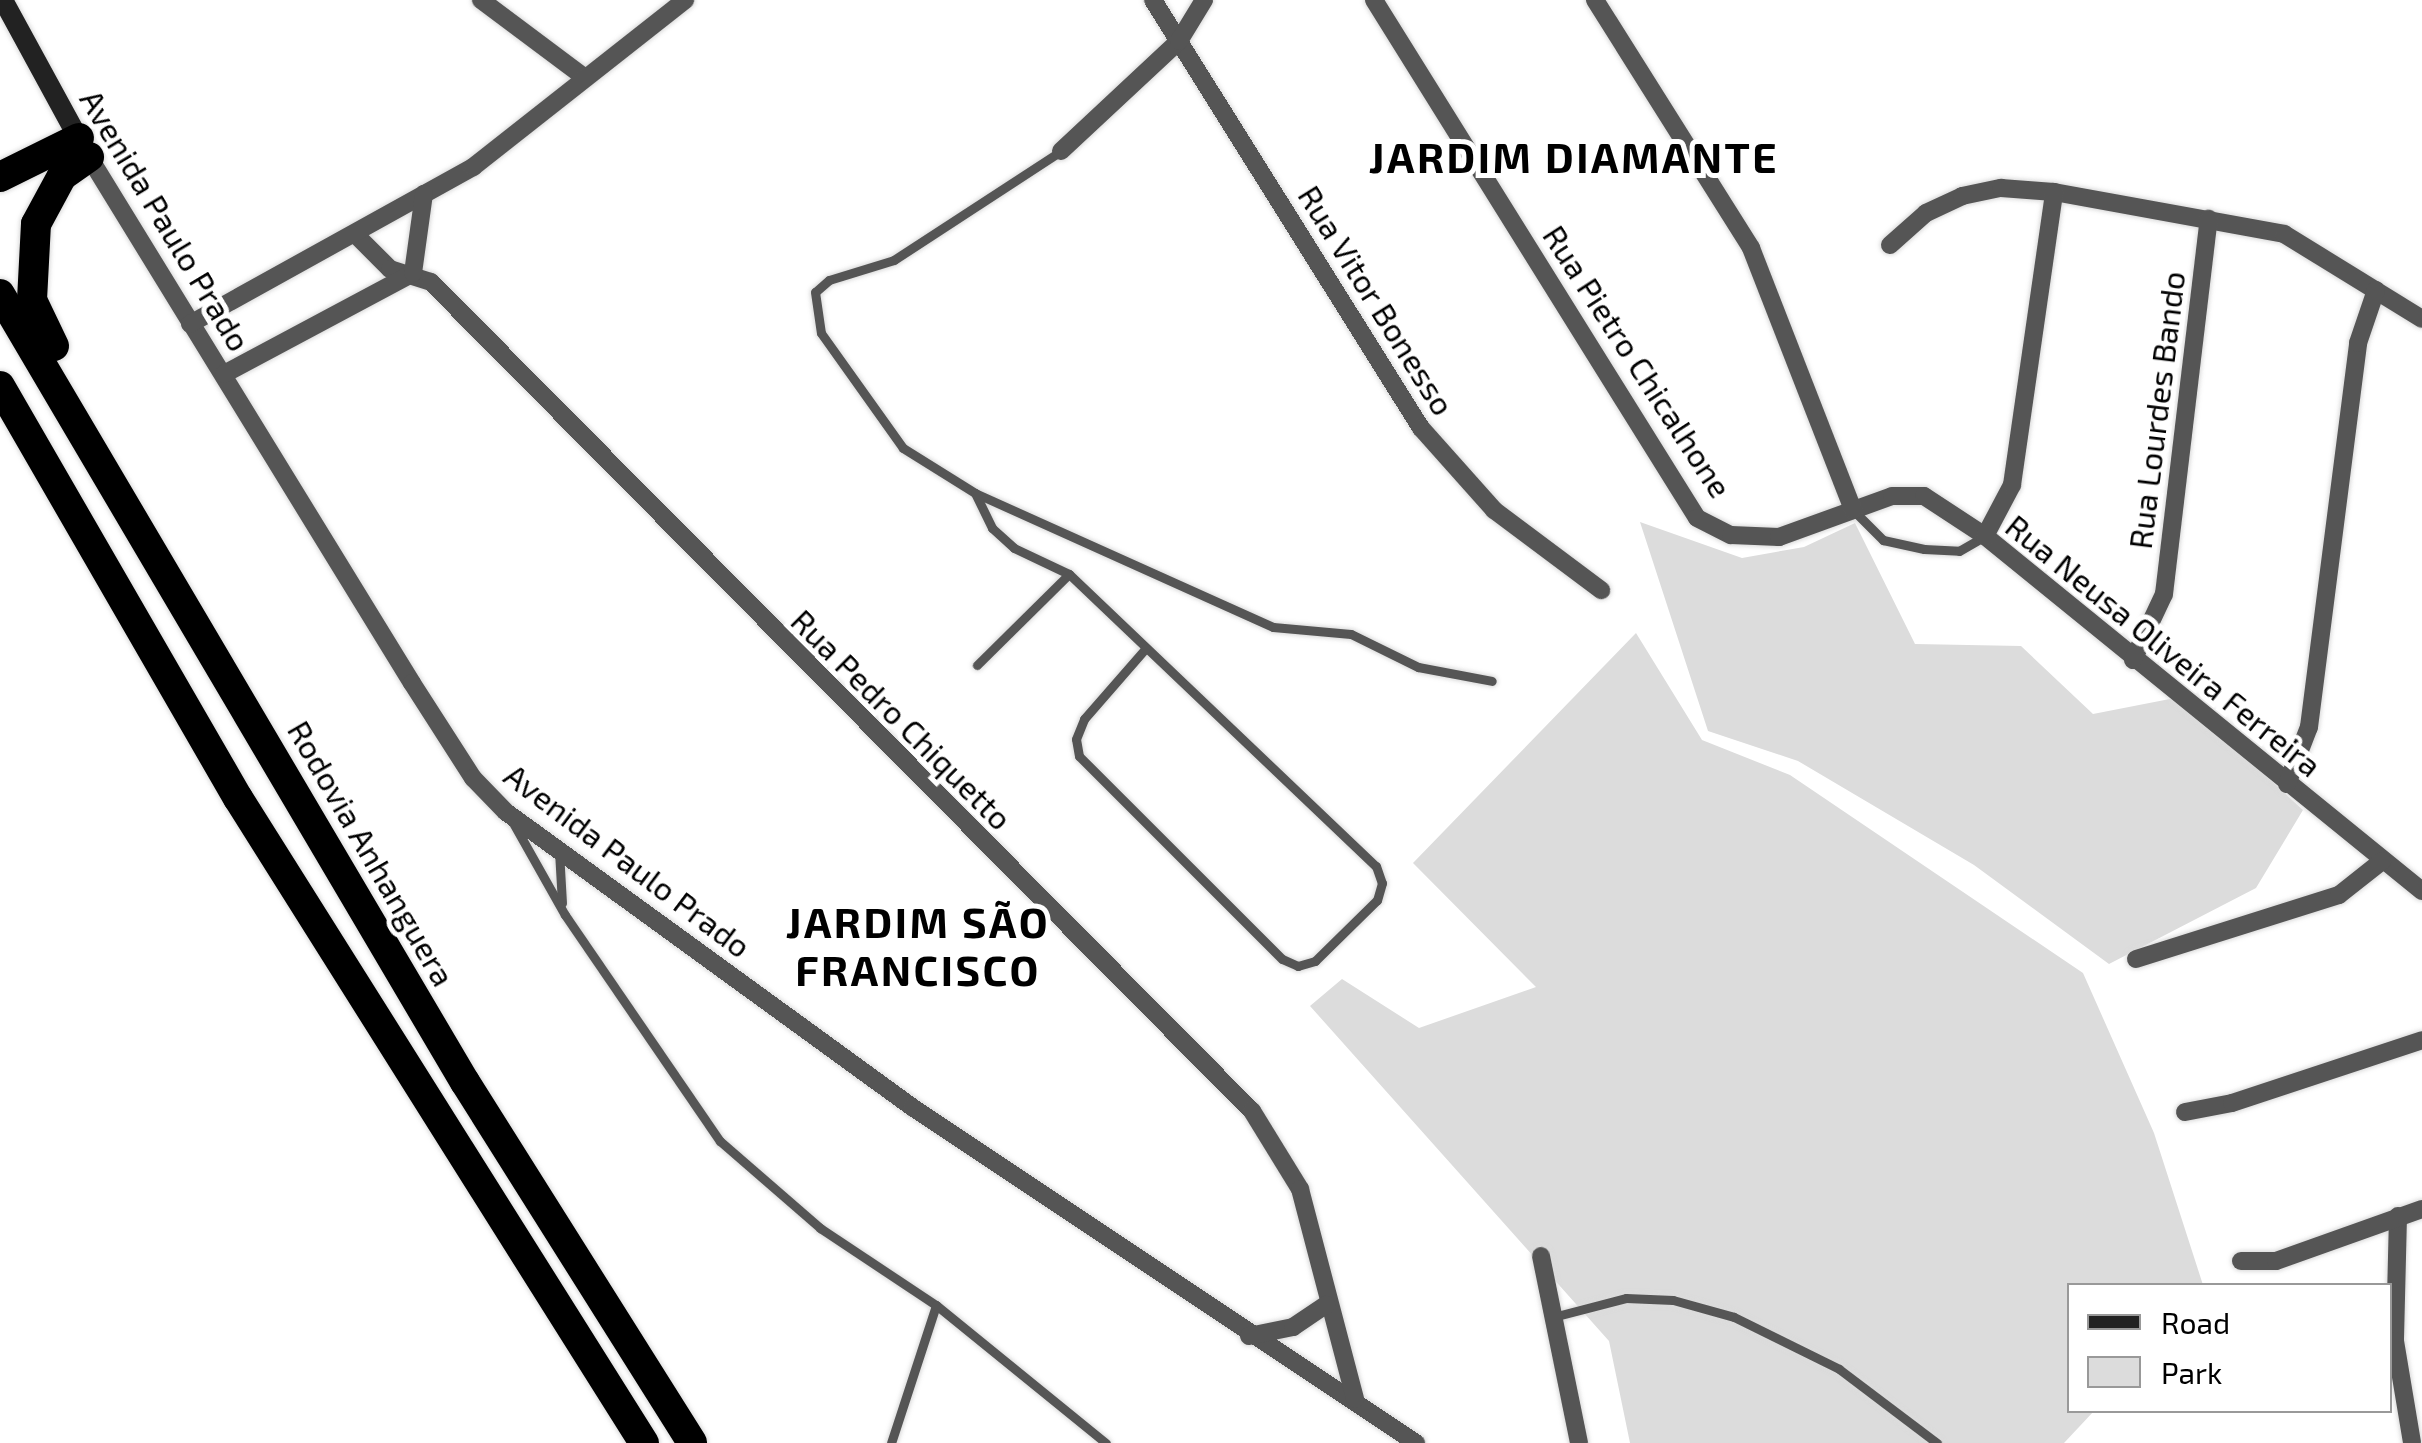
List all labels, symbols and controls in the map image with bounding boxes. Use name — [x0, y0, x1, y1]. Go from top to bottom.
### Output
street label: Avenida Paulo Prado — [73, 82, 259, 358]
district label: JARDIM DIAMANTE — [1369, 131, 1779, 181]
street label: Rua Vitor Bonesso — [1291, 177, 1463, 423]
street label: Rua Pietro Chicalhone — [1536, 218, 1740, 504]
street label: Rua Lourdes Bando — [2120, 269, 2192, 551]
street label: Rua Neusa Oliveira Ferreira — [1999, 506, 2329, 784]
street label: Rua Pedro Chiquetto — [784, 601, 1020, 837]
street label: Rodovia Anhanguera — [280, 713, 464, 993]
street label: Avenida Paulo Prado — [497, 755, 759, 965]
district label: JARDIM SÃO FRANCISCO — [786, 896, 1050, 994]
legend — [2067, 1283, 2392, 1413]
text: Road — [2161, 1304, 2230, 1340]
text: Park — [2161, 1354, 2222, 1390]

